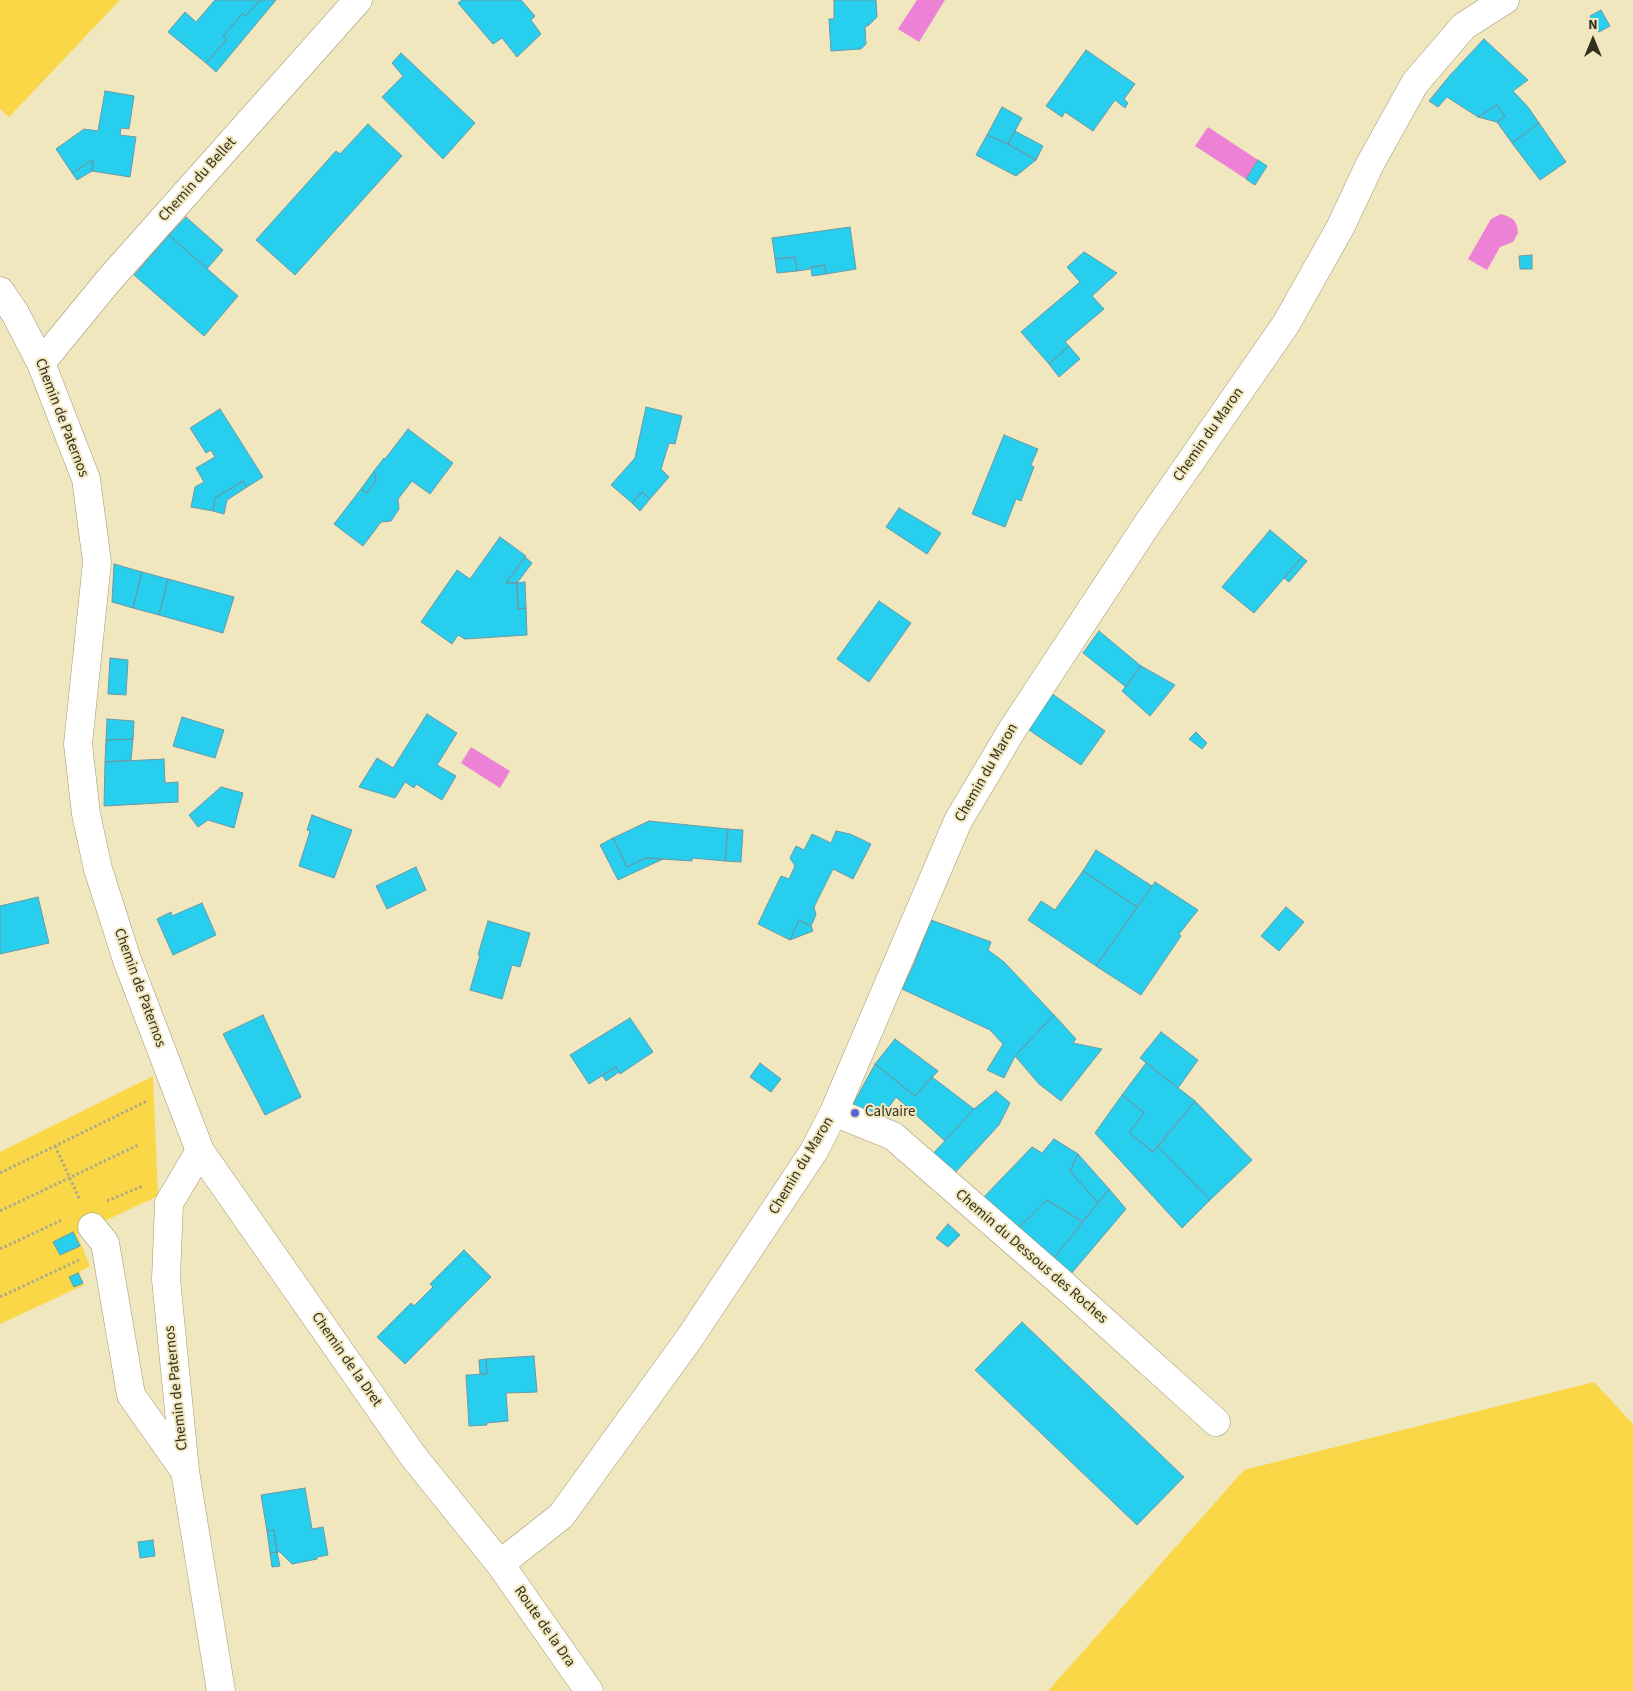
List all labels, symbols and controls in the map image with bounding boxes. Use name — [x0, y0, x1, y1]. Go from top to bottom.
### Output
north arrow — [1568, 15, 1618, 65]
text: N — [1588, 15, 1598, 35]
street label: Chemin du Bellet — [155, 134, 241, 226]
street label: Chemin de Paternos — [30, 356, 92, 480]
street label: Chemin du Maron — [1170, 384, 1248, 486]
street label: Chemin du Maron — [951, 721, 1023, 825]
street label: Chemin de Paternos — [109, 926, 169, 1050]
place label: Calvaire — [865, 1104, 915, 1122]
marker: Calvaire — [849, 1107, 861, 1119]
street label: Chemin du Maron — [766, 1114, 838, 1218]
street label: Chemin du Dessous des Roches — [951, 1186, 1111, 1328]
street label: Chemin de la Dret — [307, 1309, 385, 1411]
street label: Chemin de Paternos — [161, 1325, 193, 1451]
street label: Route de la Dra — [509, 1583, 579, 1671]

